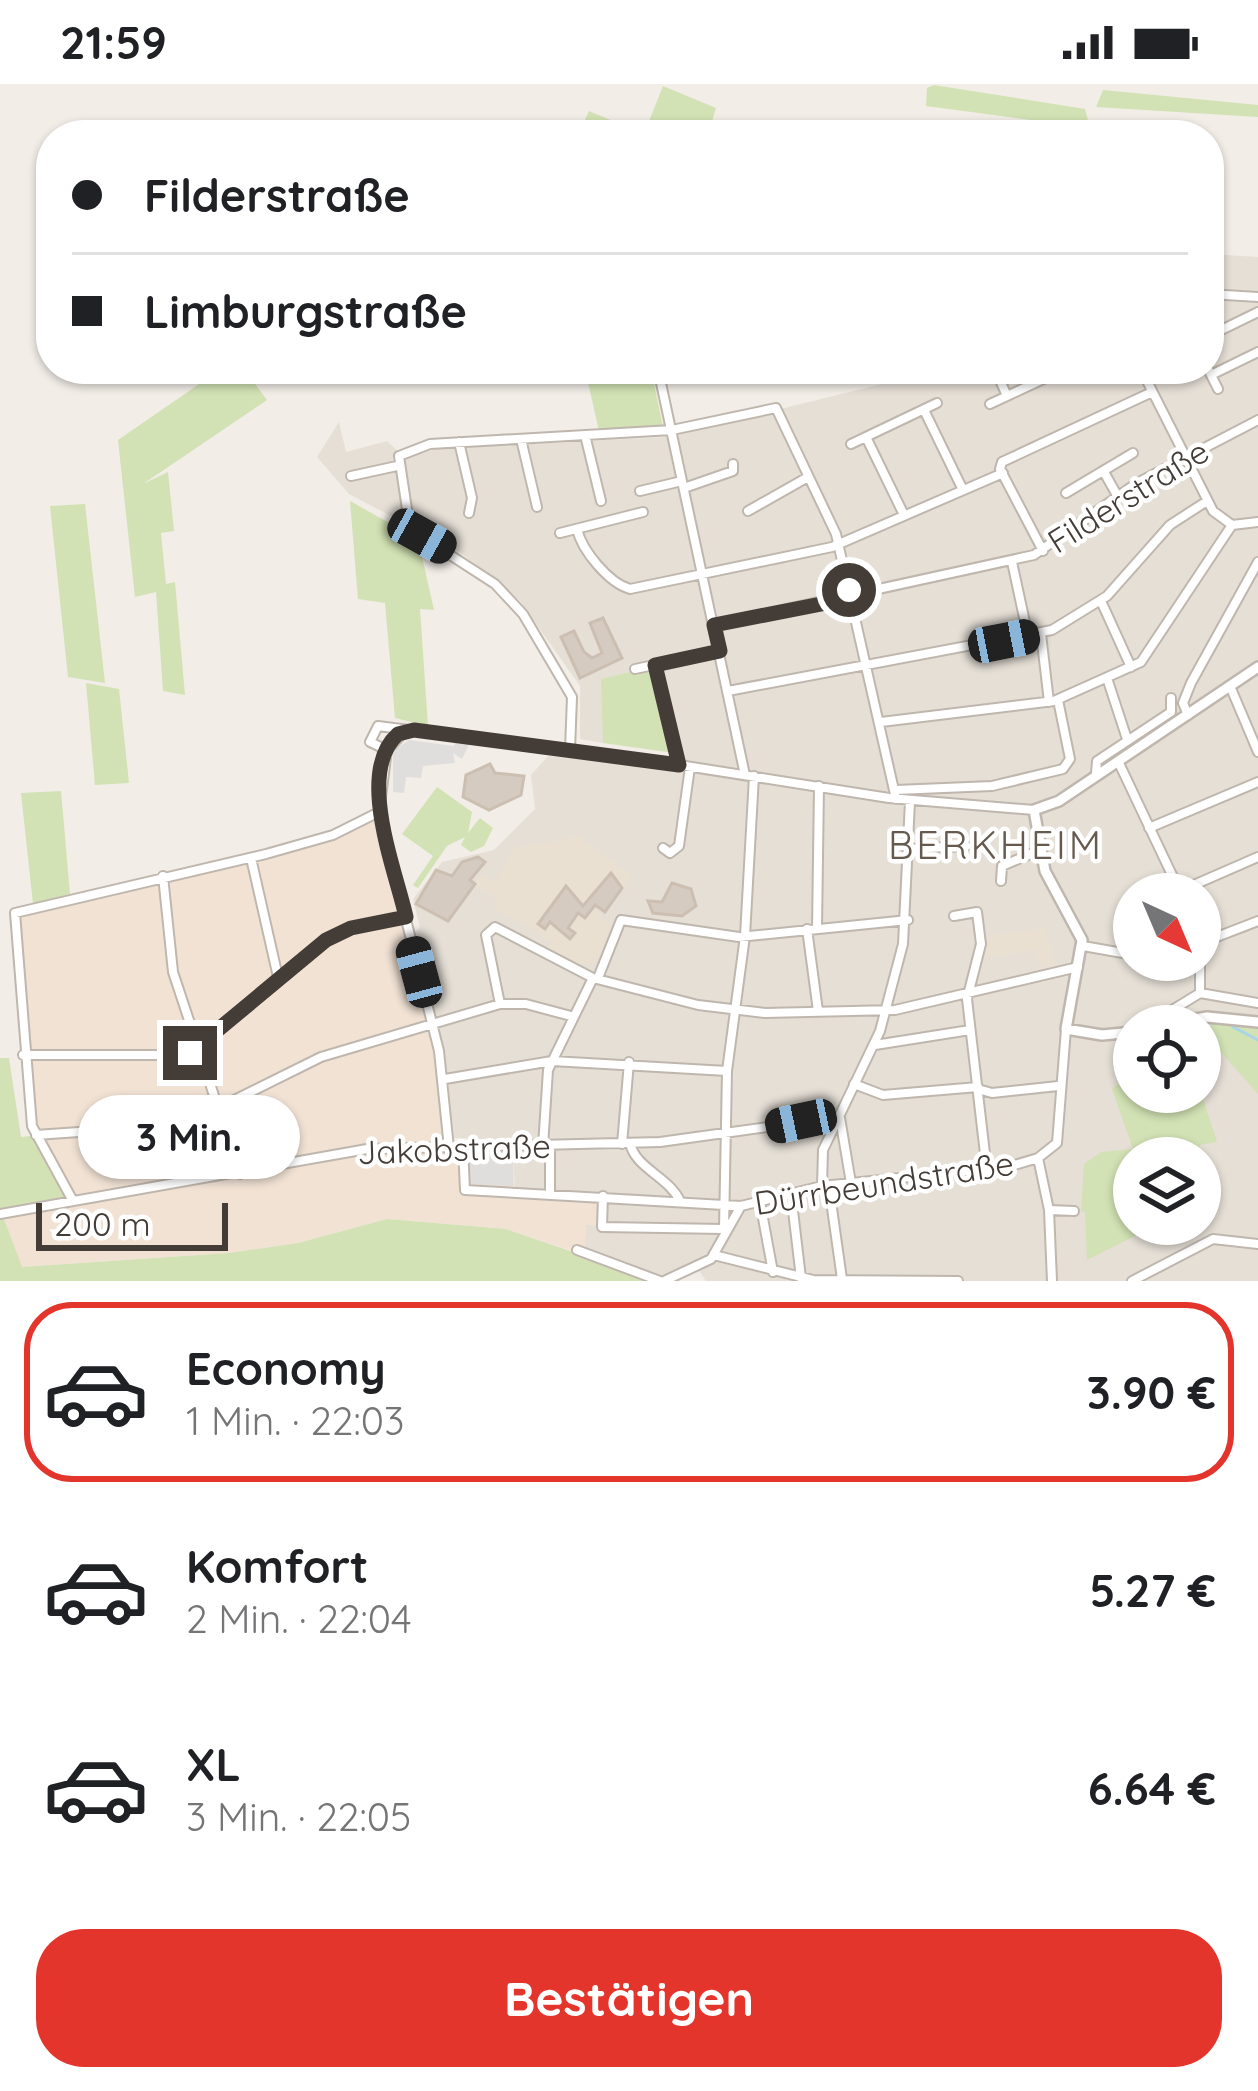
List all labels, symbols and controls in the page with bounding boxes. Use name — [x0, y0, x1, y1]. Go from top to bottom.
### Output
text: 21:59 — [60, 14, 167, 70]
text: Filderstraße — [144, 167, 410, 223]
text: Limburgstraße — [144, 283, 467, 339]
street label: Filderstraße — [1040, 430, 1216, 561]
car — [382, 503, 462, 569]
route start — [822, 563, 876, 617]
car — [965, 616, 1043, 666]
district label: BERKHEIM — [888, 820, 1104, 869]
north arrow — [1113, 873, 1221, 981]
map controls — [1113, 873, 1221, 1245]
car — [392, 933, 446, 1011]
button: locate — [1113, 1005, 1221, 1113]
route end — [163, 1026, 217, 1080]
callout: 3 Min. — [79, 1095, 301, 1179]
car — [762, 1096, 840, 1146]
text: 3 Min. — [136, 1112, 242, 1161]
street label: Jakobstraße — [357, 1125, 551, 1172]
button: layers — [1113, 1137, 1221, 1245]
street label: Dürrbeundstraße — [751, 1142, 1017, 1223]
scale bar — [36, 1197, 228, 1250]
text: 200 m — [54, 1203, 151, 1244]
icon: car — [42, 1338, 150, 1446]
text: Economy — [186, 1340, 386, 1396]
text: 3.90 € — [1087, 1364, 1216, 1420]
text: 1 Min. · 22:03 — [186, 1396, 404, 1445]
icon: car — [42, 1536, 150, 1644]
text: Komfort — [186, 1538, 368, 1594]
text: 5.27 € — [1090, 1562, 1216, 1618]
text: 2 Min. · 22:04 — [186, 1594, 412, 1643]
icon: car — [42, 1734, 150, 1842]
text: XL — [186, 1736, 241, 1792]
text: 6.64 € — [1088, 1760, 1216, 1816]
text: 3 Min. · 22:05 — [186, 1792, 411, 1841]
button: Bestätigen — [36, 1929, 1222, 2067]

